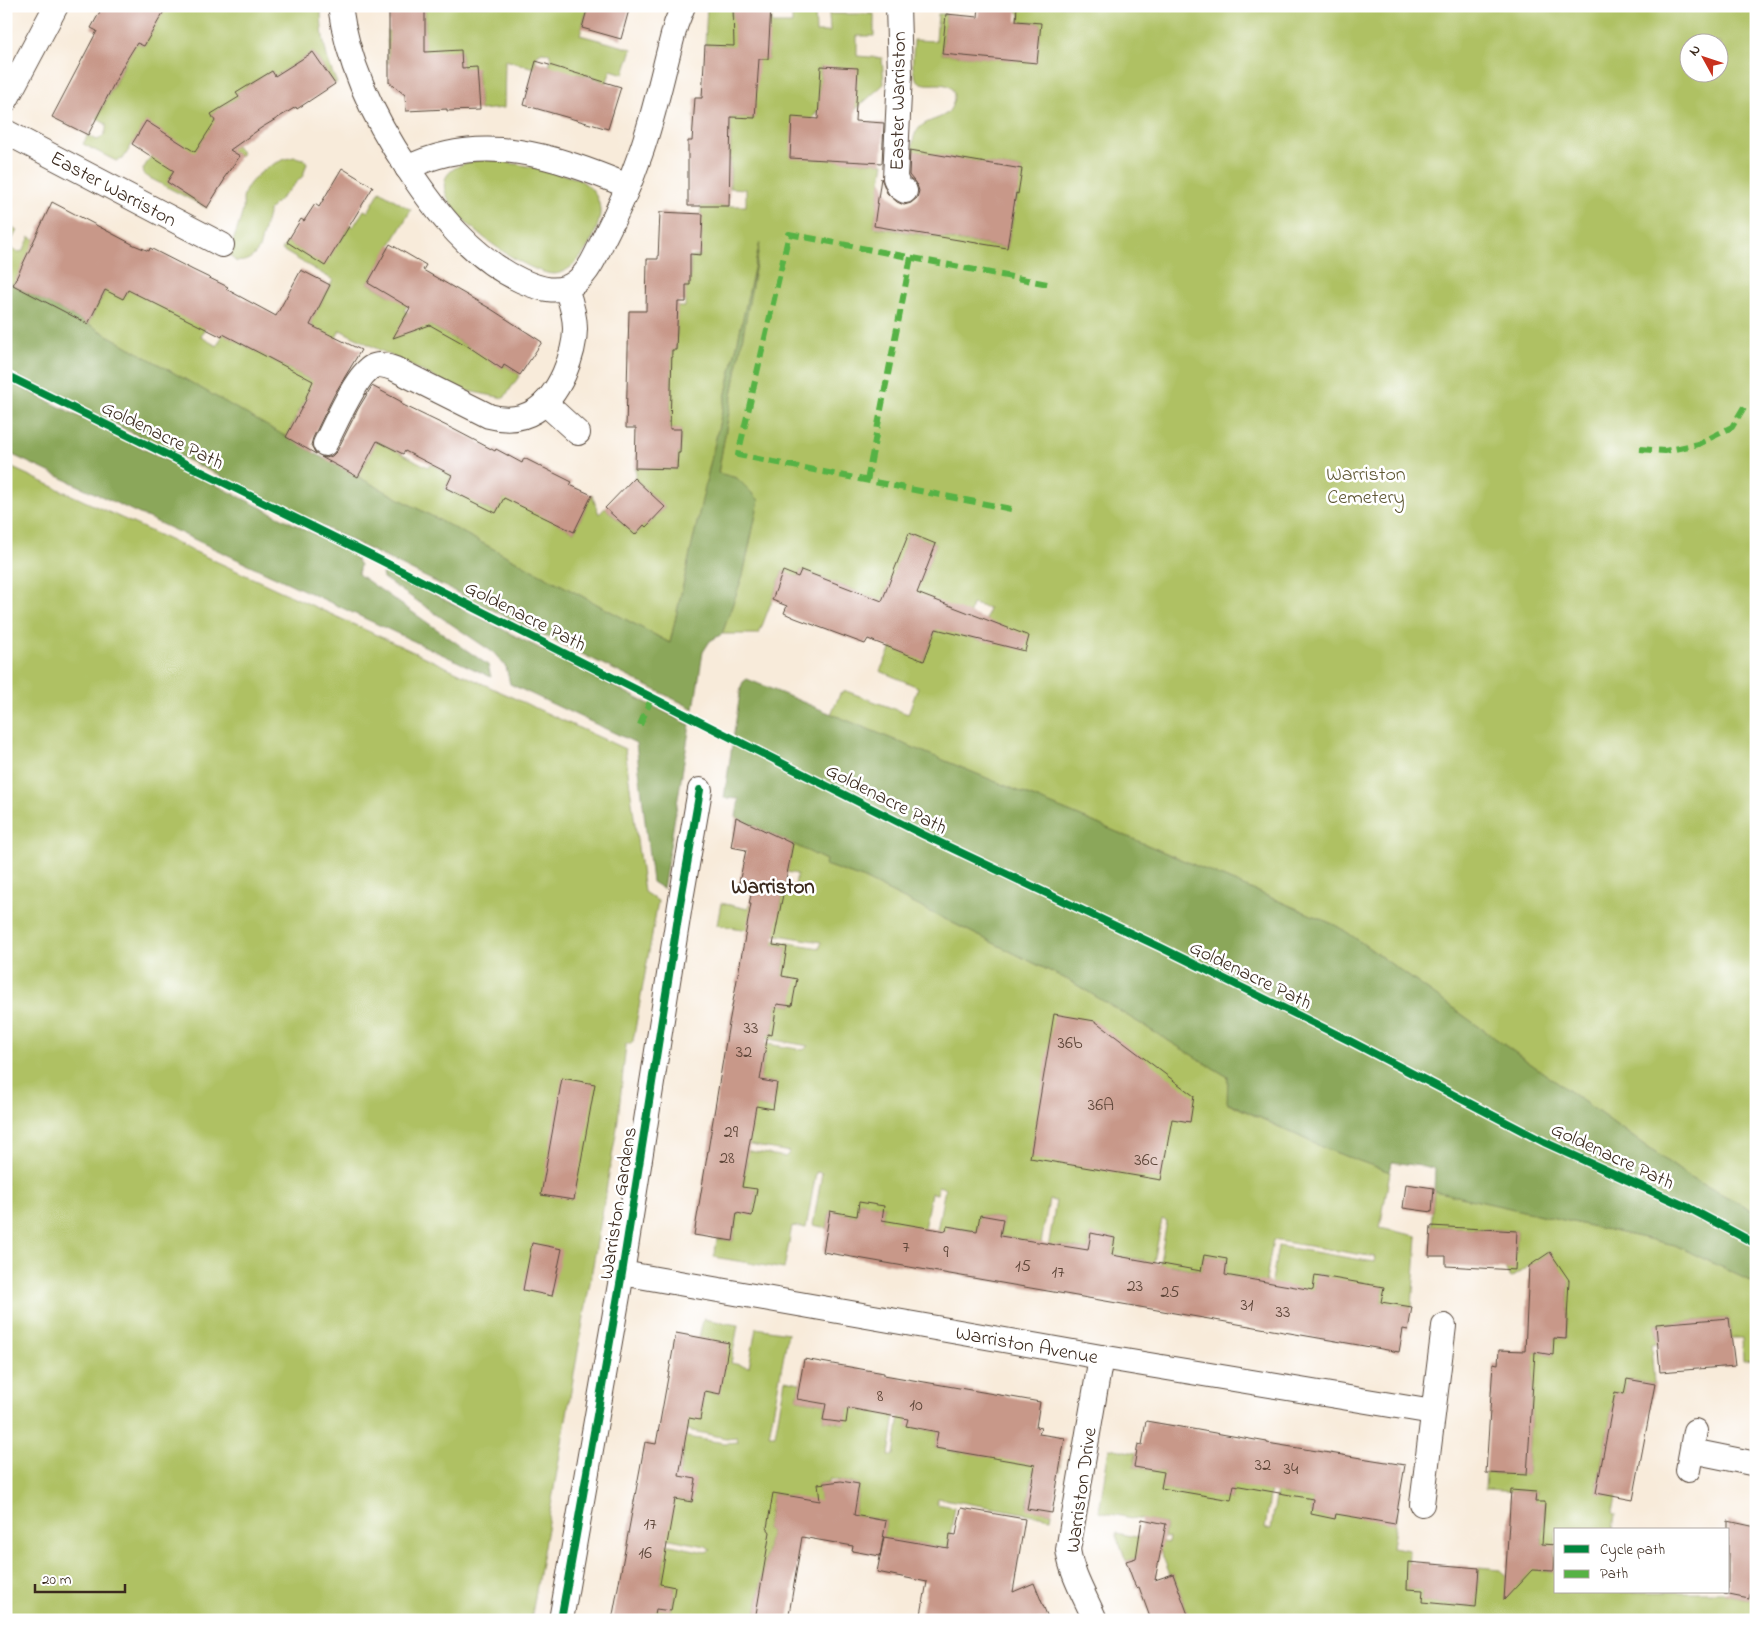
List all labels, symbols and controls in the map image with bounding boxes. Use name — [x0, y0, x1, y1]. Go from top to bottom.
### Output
street label: Easter Warriston — [884, 31, 915, 171]
north arrow — [1680, 32, 1730, 82]
text: N — [1684, 40, 1706, 61]
street label: Easter Warriston — [44, 145, 181, 236]
street label: Goldenacre Path — [96, 394, 228, 478]
park label: Warriston Cemetery — [1326, 461, 1406, 513]
street label: Goldenacre Path — [459, 574, 591, 660]
street label: Goldenacre Path — [820, 757, 952, 843]
district label: Warriston — [731, 873, 815, 903]
street label: Goldenacre Path — [1184, 934, 1316, 1018]
house number: 33 — [744, 1016, 758, 1042]
house number: 36b — [1058, 1031, 1083, 1057]
house number: 32 — [736, 1040, 752, 1066]
house number: 36A — [1088, 1093, 1114, 1119]
street label: Goldenacre Path — [1546, 1116, 1678, 1199]
house number: 29 — [724, 1120, 739, 1146]
street label: Warriston Gardens — [593, 1125, 646, 1282]
house number: 28 — [719, 1146, 735, 1172]
house number: 36c — [1134, 1148, 1158, 1174]
house number: 7 — [902, 1235, 910, 1261]
house number: 9 — [943, 1240, 949, 1266]
house number: 15 — [1015, 1254, 1031, 1280]
house number: 17 — [1051, 1260, 1065, 1286]
house number: 23 — [1127, 1274, 1143, 1300]
house number: 25 — [1160, 1280, 1180, 1306]
house number: 31 — [1240, 1293, 1254, 1319]
house number: 33 — [1276, 1300, 1290, 1326]
street label: Warriston Avenue — [953, 1320, 1100, 1373]
house number: 8 — [877, 1384, 884, 1410]
house number: 10 — [909, 1393, 923, 1419]
street label: Warriston Drive — [1059, 1426, 1106, 1555]
house number: 32 — [1255, 1453, 1271, 1479]
house number: 34 — [1284, 1457, 1299, 1483]
house number: 17 — [643, 1512, 657, 1538]
legend — [1554, 1528, 1730, 1594]
text: Cycle path — [1600, 1539, 1665, 1562]
house number: 16 — [638, 1541, 652, 1567]
scale bar — [35, 1561, 125, 1593]
text: Path — [1600, 1563, 1628, 1585]
text: 20 m — [42, 1569, 72, 1591]

